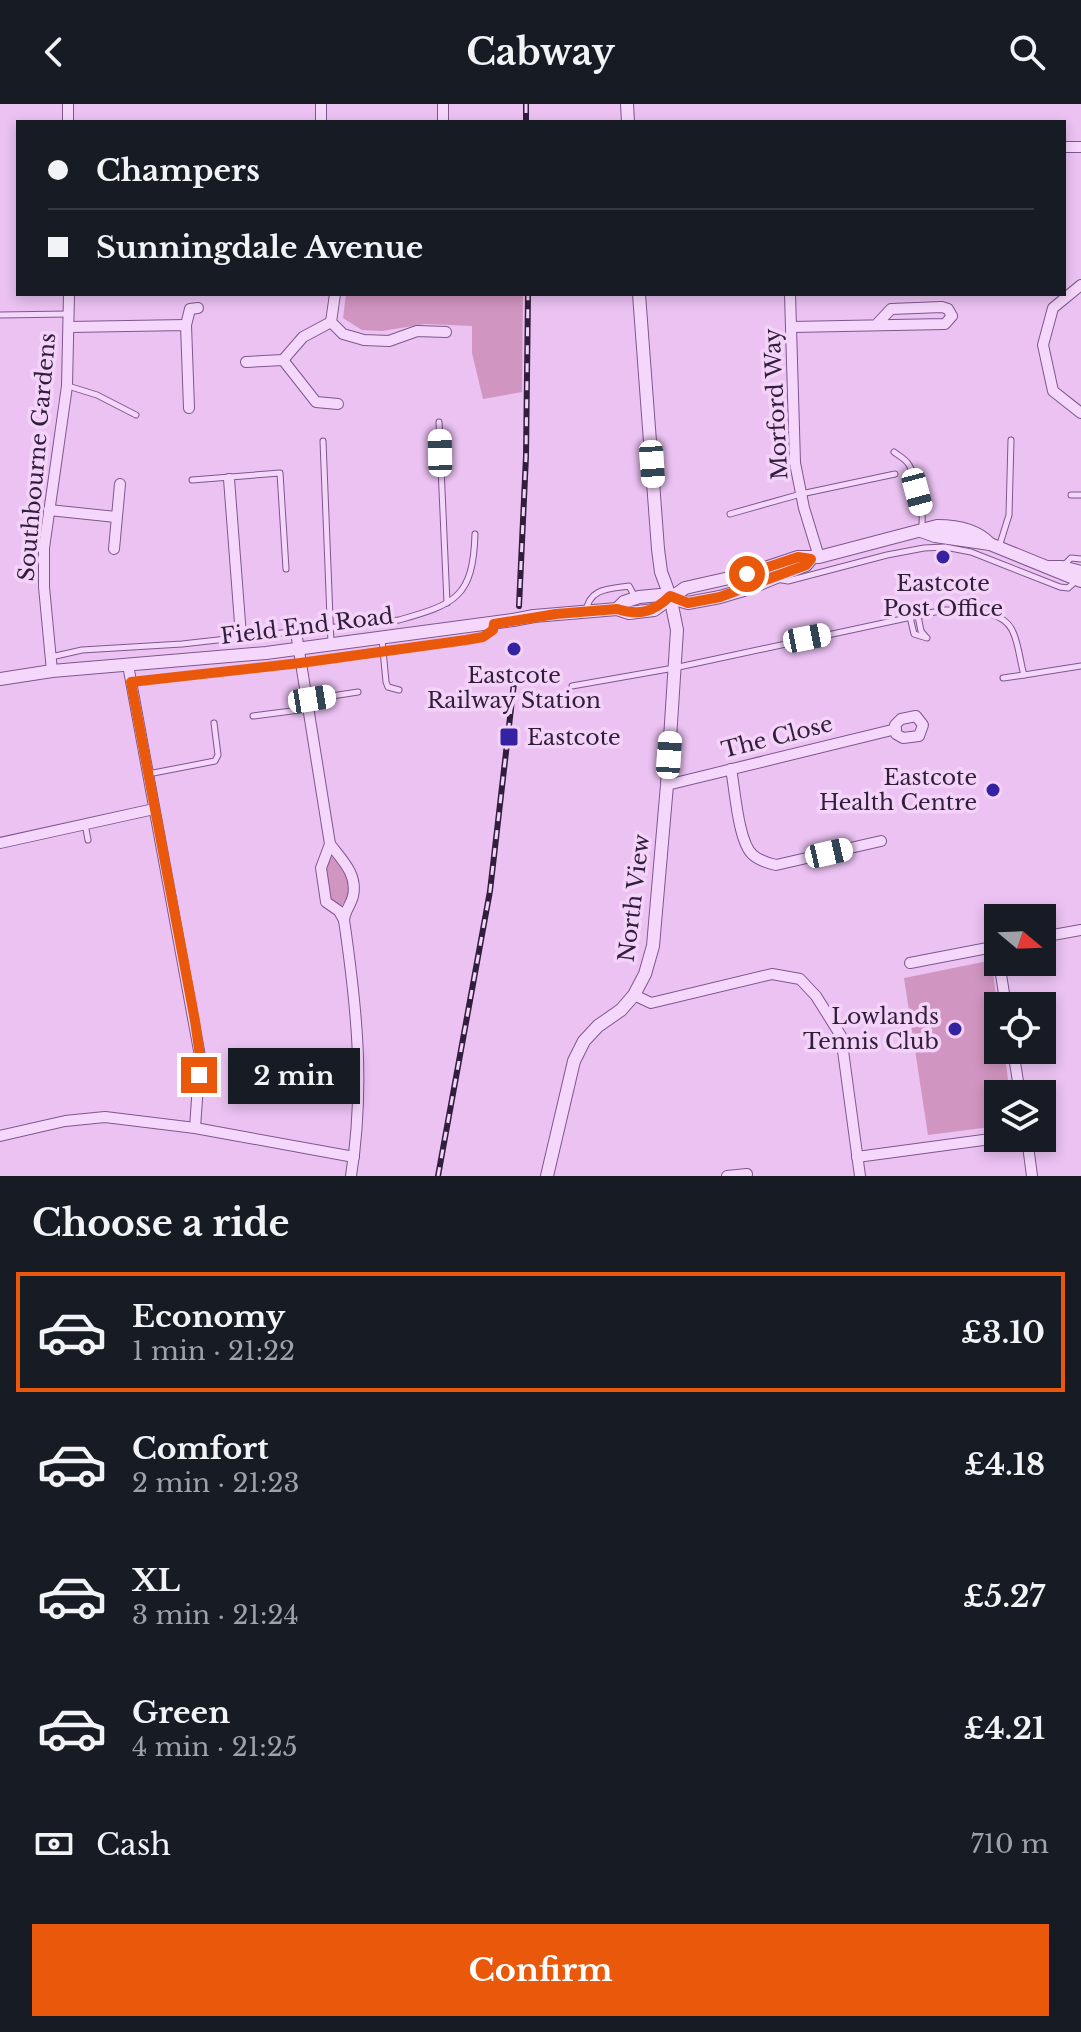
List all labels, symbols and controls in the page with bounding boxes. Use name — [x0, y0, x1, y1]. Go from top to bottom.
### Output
icon: back — [32, 30, 76, 74]
text: Cabway — [466, 30, 615, 75]
icon: search — [1005, 30, 1049, 74]
text: Champers — [96, 152, 260, 189]
text: Sunningdale Avenue — [96, 229, 423, 266]
street label: Morford Way — [759, 328, 793, 480]
street label: Southbourne Gardens — [13, 332, 61, 582]
car — [428, 429, 452, 477]
car — [638, 439, 666, 489]
car — [899, 466, 935, 518]
marker: Eastcote Post Office — [934, 548, 952, 566]
route start — [729, 556, 765, 592]
place label: Eastcote Post Office — [883, 570, 1003, 622]
street label: Field End Road — [219, 602, 395, 650]
car — [781, 622, 833, 654]
marker: Eastcote Railway Station — [505, 640, 523, 658]
place label: Eastcote Railway Station — [427, 662, 601, 714]
car — [286, 683, 338, 715]
street label: The Close — [719, 710, 835, 764]
place label: Eastcote — [527, 724, 621, 751]
marker: Eastcote — [498, 726, 520, 748]
car — [655, 730, 683, 780]
place label: Eastcote Health Centre — [819, 764, 977, 816]
marker: Eastcote Health Centre — [984, 781, 1002, 799]
street label: North View — [613, 832, 655, 963]
car — [803, 836, 855, 870]
north arrow — [984, 904, 1056, 976]
map controls — [984, 904, 1056, 1152]
button: locate — [984, 992, 1056, 1064]
place label: Lowlands Tennis Club — [803, 1003, 939, 1055]
marker: Lowlands Tennis Club — [946, 1020, 964, 1038]
callout: 2 min — [227, 1047, 359, 1103]
route end — [181, 1057, 217, 1093]
text: 2 min — [254, 1060, 334, 1092]
button: layers — [984, 1080, 1056, 1152]
text: Choose a ride — [32, 1201, 289, 1246]
icon: car — [36, 1296, 108, 1368]
text: Economy — [132, 1298, 285, 1335]
text: £3.10 — [961, 1314, 1045, 1351]
text: 1 min · 21:22 — [132, 1335, 295, 1367]
icon: car — [36, 1428, 108, 1500]
text: Comfort — [132, 1430, 269, 1467]
text: £4.18 — [964, 1446, 1045, 1483]
text: 2 min · 21:23 — [132, 1467, 300, 1499]
icon: car — [36, 1560, 108, 1632]
text: XL — [132, 1562, 180, 1599]
text: £5.27 — [963, 1578, 1045, 1615]
text: 3 min · 21:24 — [132, 1599, 299, 1631]
icon: car — [36, 1692, 108, 1764]
text: Green — [132, 1694, 230, 1731]
text: £4.21 — [963, 1710, 1045, 1747]
text: 4 min · 21:25 — [132, 1731, 298, 1763]
icon: cash — [32, 1822, 76, 1866]
text: Cash — [96, 1826, 171, 1863]
text: 710 m — [970, 1828, 1049, 1860]
button: Confirm — [32, 1924, 1049, 2016]

